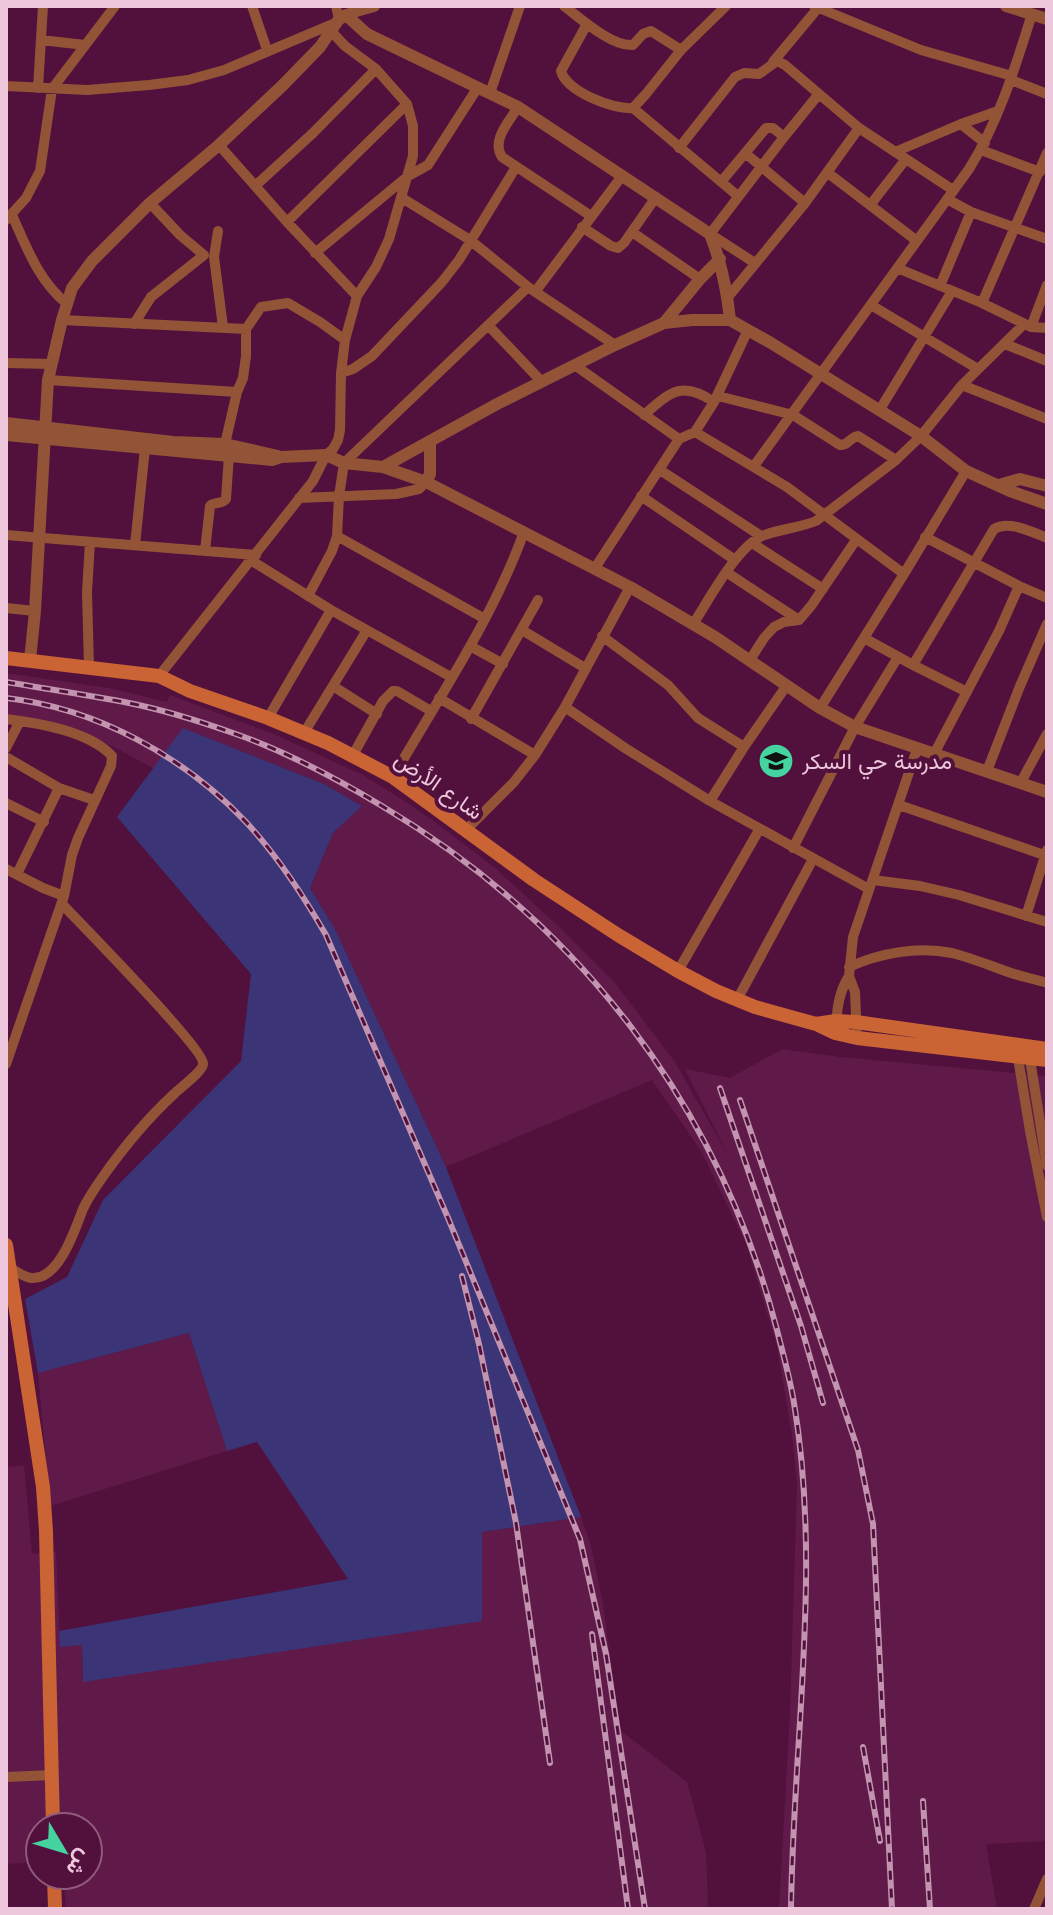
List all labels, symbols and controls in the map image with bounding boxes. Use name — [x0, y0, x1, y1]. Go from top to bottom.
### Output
school or university icon: مدرسة حي السكر — [757, 742, 795, 780]
street label: شارع الأرض — [388, 743, 490, 827]
place label: مدرسة حي السكر — [801, 745, 952, 780]
north arrow — [24, 1811, 104, 1891]
text: ش — [59, 1843, 101, 1884]

